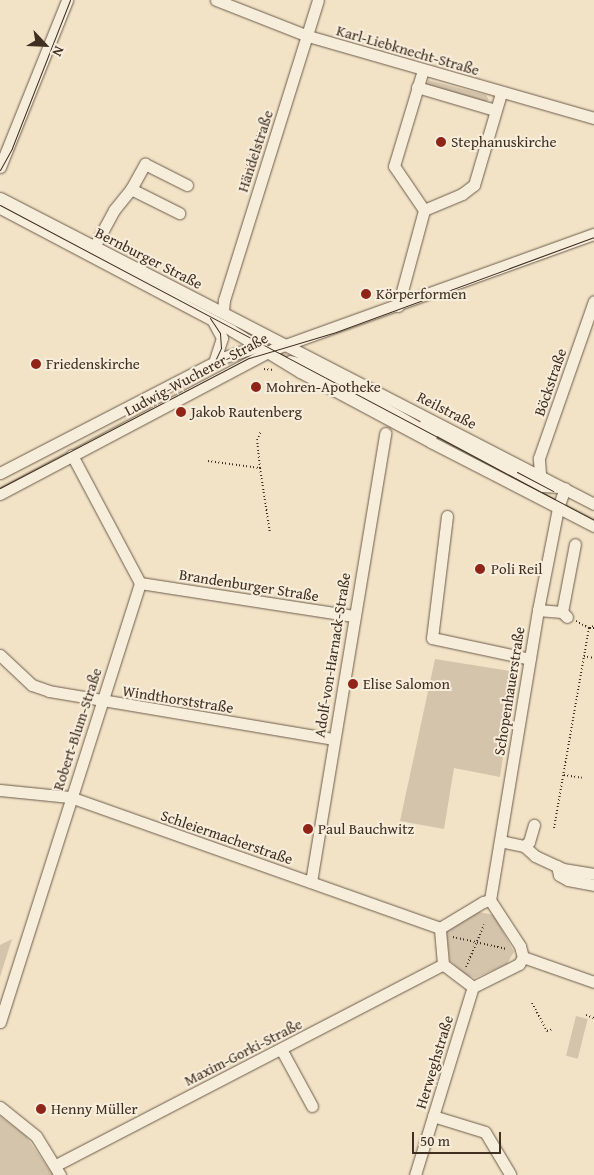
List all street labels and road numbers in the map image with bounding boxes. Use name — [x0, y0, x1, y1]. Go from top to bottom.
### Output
street label: Karl-Liebknecht-Straße — [334, 21, 482, 79]
street label: Händelstraße — [233, 108, 277, 194]
street label: Bernburger Straße — [92, 223, 206, 293]
street label: Ludwig-Wucherer-Straße — [121, 329, 271, 419]
street label: Böckstraße — [530, 346, 570, 418]
street label: Reilstraße — [414, 387, 480, 433]
street label: Brandenburger Straße — [178, 565, 320, 605]
street label: Adolf-von-Harnack-Straße — [310, 571, 354, 739]
street label: Schopenhauerstraße — [490, 625, 528, 757]
street label: Robert-Blum-Straße — [49, 666, 105, 792]
street label: Windthorststraße — [121, 681, 235, 717]
street label: Schleiermacherstraße — [159, 806, 295, 868]
street label: Herweghstraße — [411, 1013, 457, 1111]
street label: Maxim-Gorki-Straße — [181, 1015, 305, 1089]

